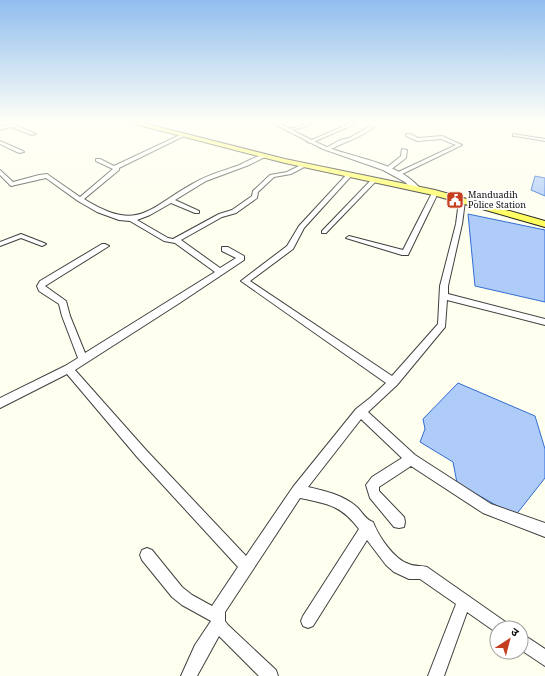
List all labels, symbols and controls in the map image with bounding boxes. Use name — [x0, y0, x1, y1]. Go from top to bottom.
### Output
place label: Manduadih Police Station — [468, 188, 526, 211]
public building icon: Manduadih Police Station — [445, 190, 465, 210]
north arrow — [489, 620, 529, 660]
text: उ — [508, 624, 523, 640]

